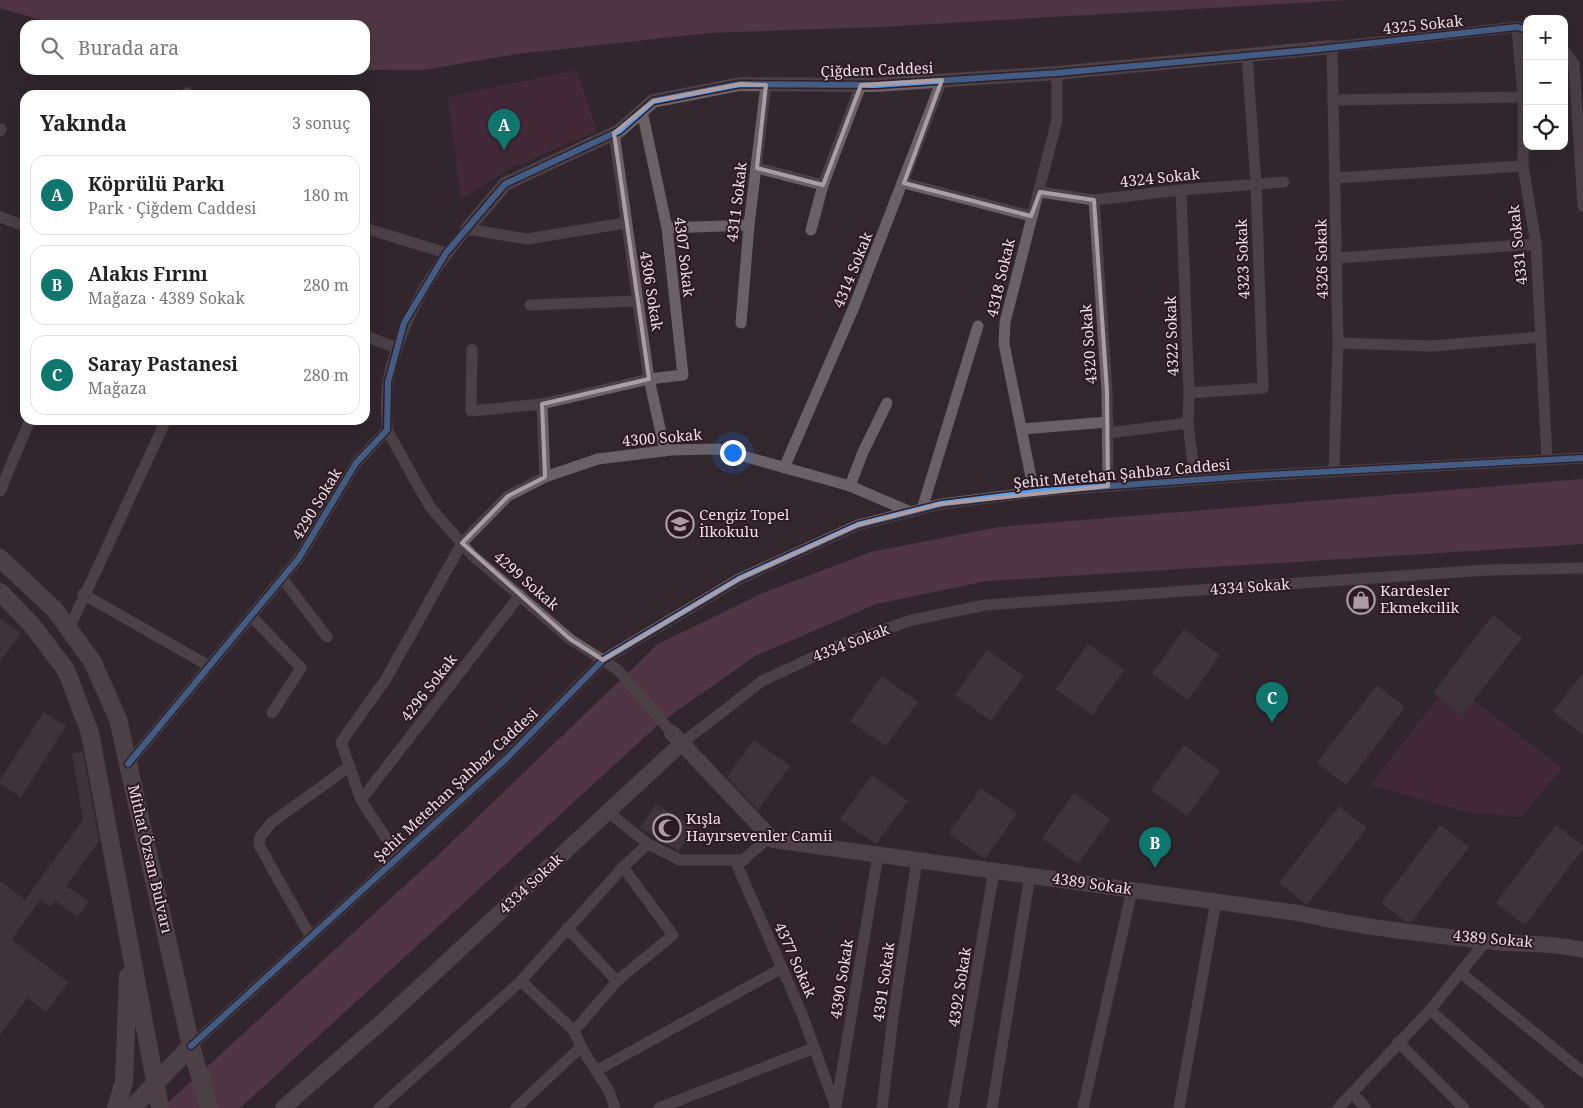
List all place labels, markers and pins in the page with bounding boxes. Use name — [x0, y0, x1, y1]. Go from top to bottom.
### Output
pin: A — [488, 109, 520, 150]
place label: Cengiz Topel İlkokulu — [699, 504, 790, 541]
school or university icon: Cengiz Topel İlkokulu — [665, 509, 695, 539]
place label: Kardesler Ekmekcilik — [1380, 580, 1459, 617]
shop icon: Kardesler Ekmekcilik — [1346, 585, 1376, 615]
pin: C — [1256, 682, 1288, 723]
place label: Kışla Hayırsevenler Camii — [686, 808, 833, 845]
mosque icon: Kışla Hayırsevenler Camii — [652, 813, 682, 843]
pin: B — [1139, 827, 1171, 868]

